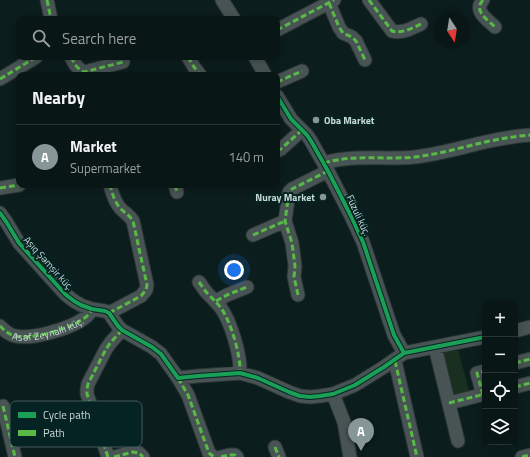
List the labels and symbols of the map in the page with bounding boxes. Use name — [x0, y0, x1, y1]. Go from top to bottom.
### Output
north arrow — [434, 12, 470, 48]
place label: Oba Market — [324, 113, 375, 128]
marker: Oba Market — [311, 115, 321, 125]
place label: Nuray Market — [255, 190, 315, 205]
marker: Nuray Market — [318, 192, 328, 202]
street label: Füzuli küç. — [343, 192, 375, 238]
street label: Aşıq Şəmşir küç. — [20, 233, 77, 294]
your location — [224, 260, 244, 280]
street label: Asəf Zeynallı küç. — [11, 314, 86, 345]
legend — [10, 401, 142, 447]
text: Cycle path — [43, 407, 91, 423]
pin: A — [348, 418, 374, 451]
text: Path — [43, 425, 65, 441]

